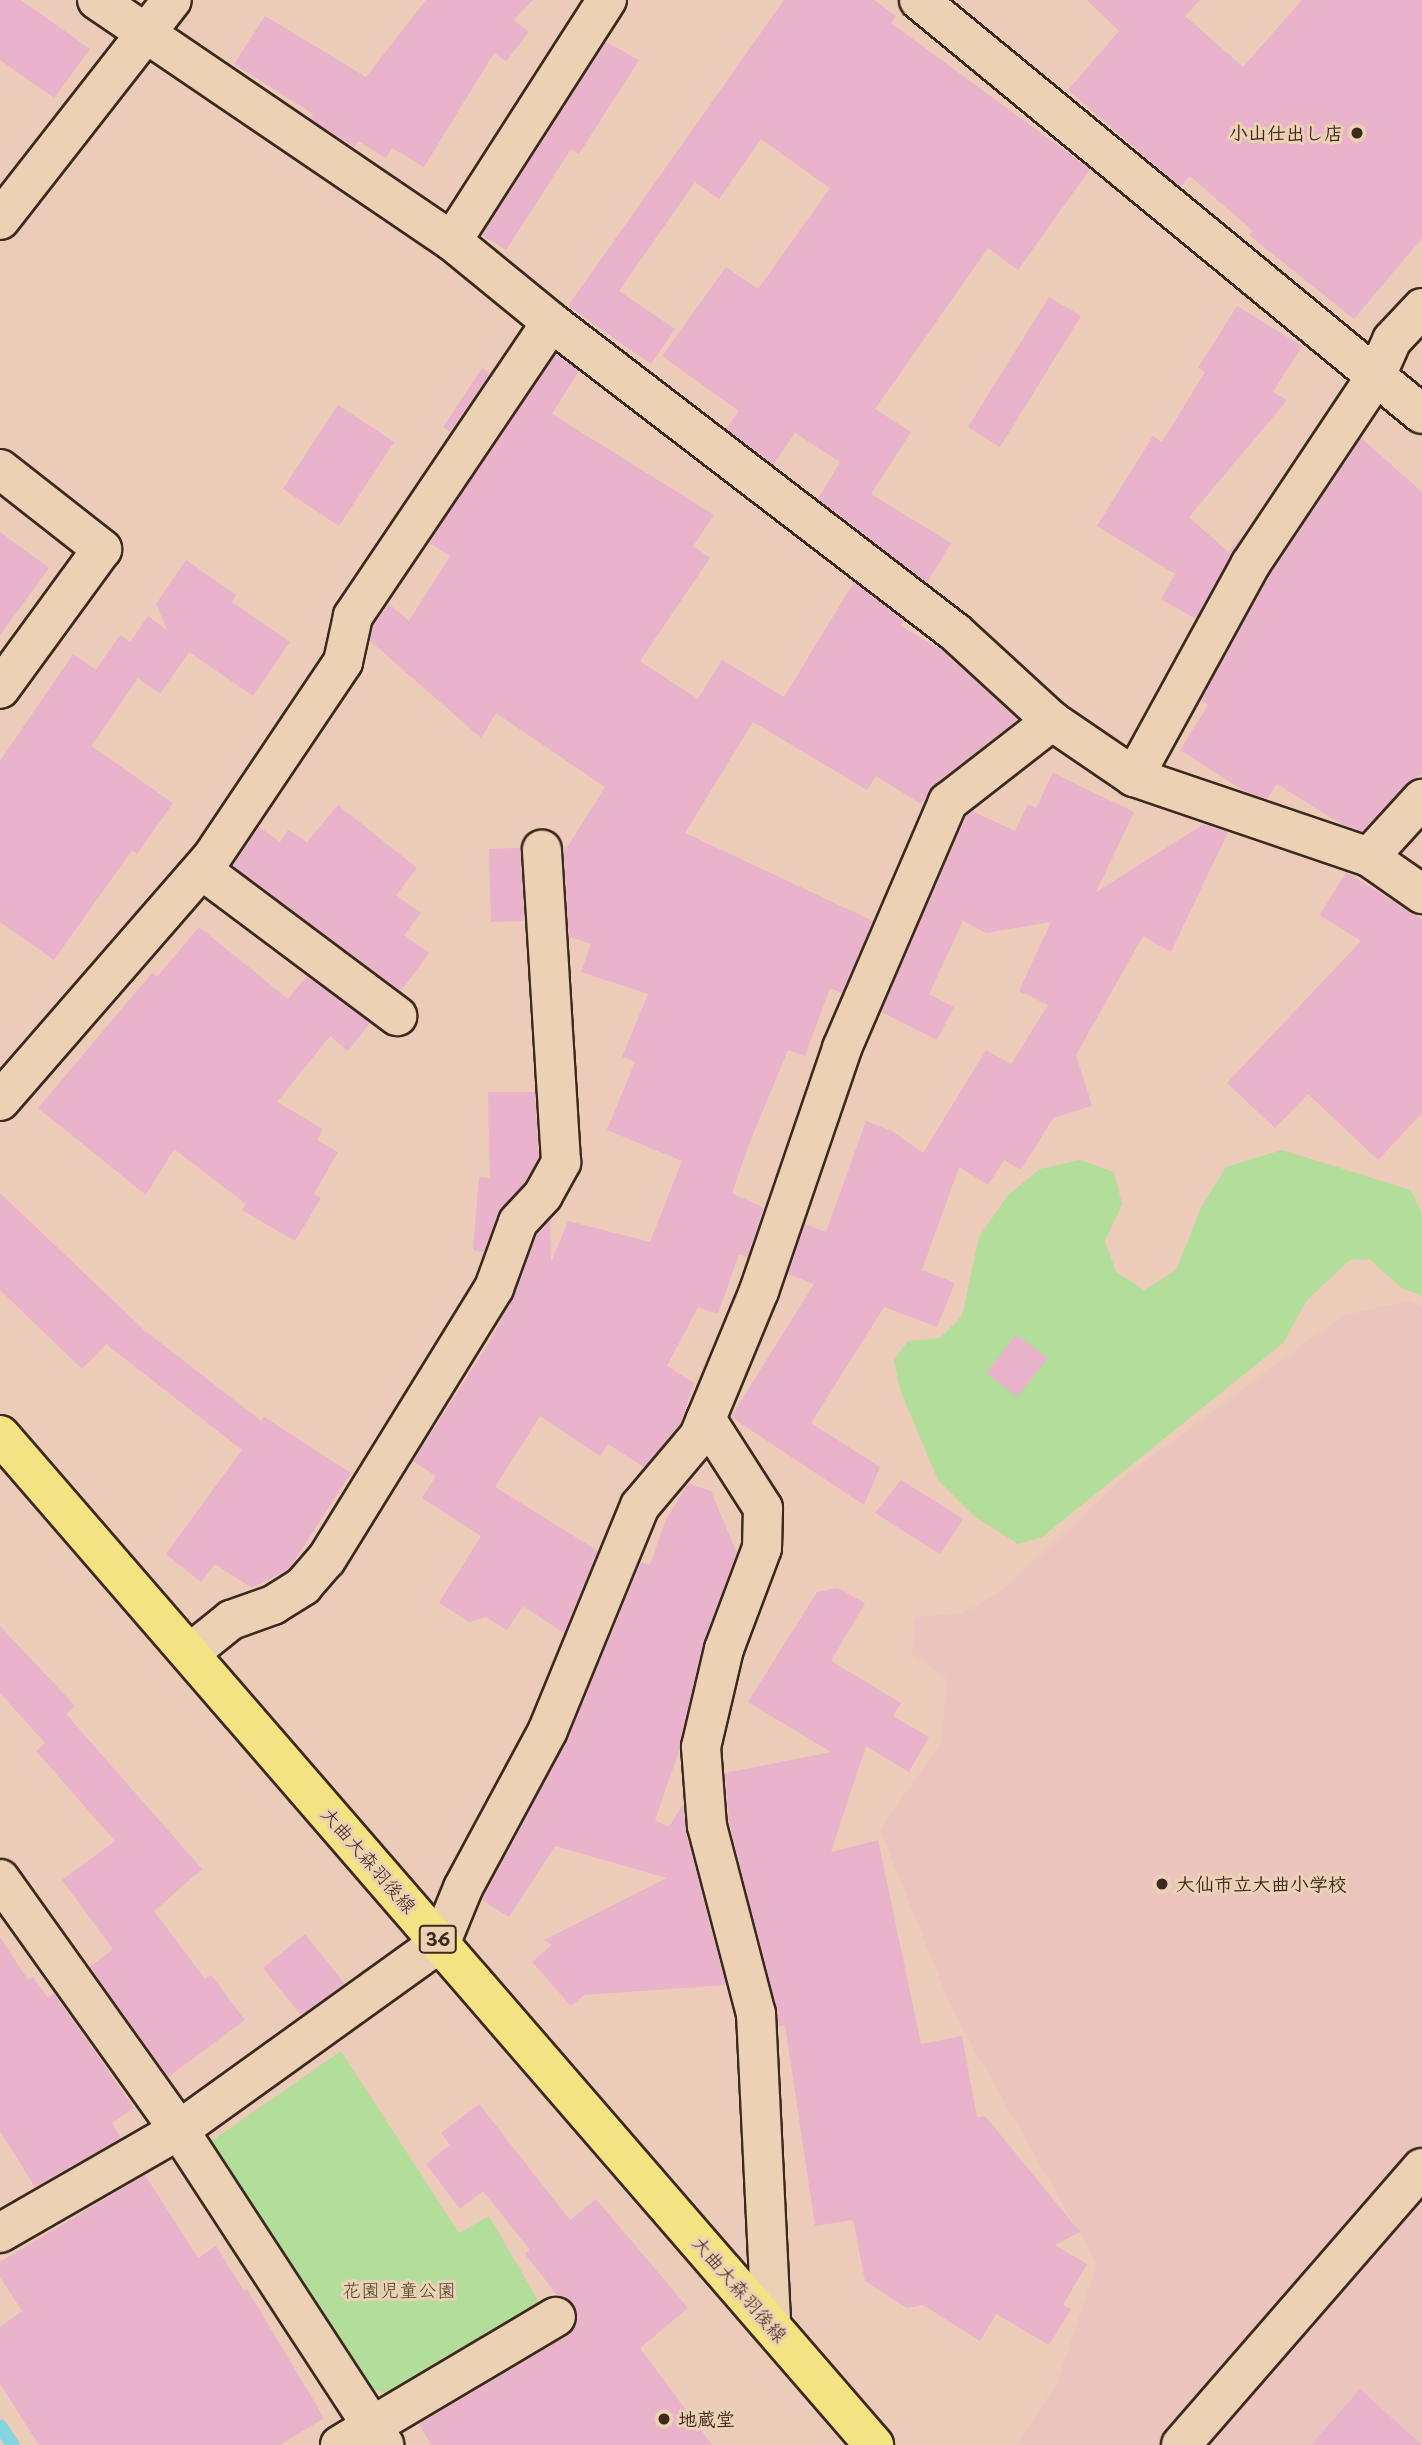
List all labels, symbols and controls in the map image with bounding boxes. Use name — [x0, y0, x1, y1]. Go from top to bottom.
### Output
place label: 小山仕出し店 — [1229, 122, 1343, 144]
marker: 小山仕出し店 — [1349, 125, 1365, 141]
street label: 大曲大森羽後線 — [317, 1802, 421, 1918]
place label: 大仙市立大曲小学校 — [1176, 1873, 1347, 1895]
marker: 大仙市立大曲小学校 — [1154, 1876, 1170, 1892]
road number: 36 — [419, 1924, 457, 1954]
street label: 大曲大森羽後線 — [688, 2231, 792, 2347]
park label: 花園児童公園 — [342, 2279, 456, 2301]
place label: 地蔵堂 — [678, 2408, 735, 2430]
marker: 地蔵堂 — [656, 2411, 672, 2427]

